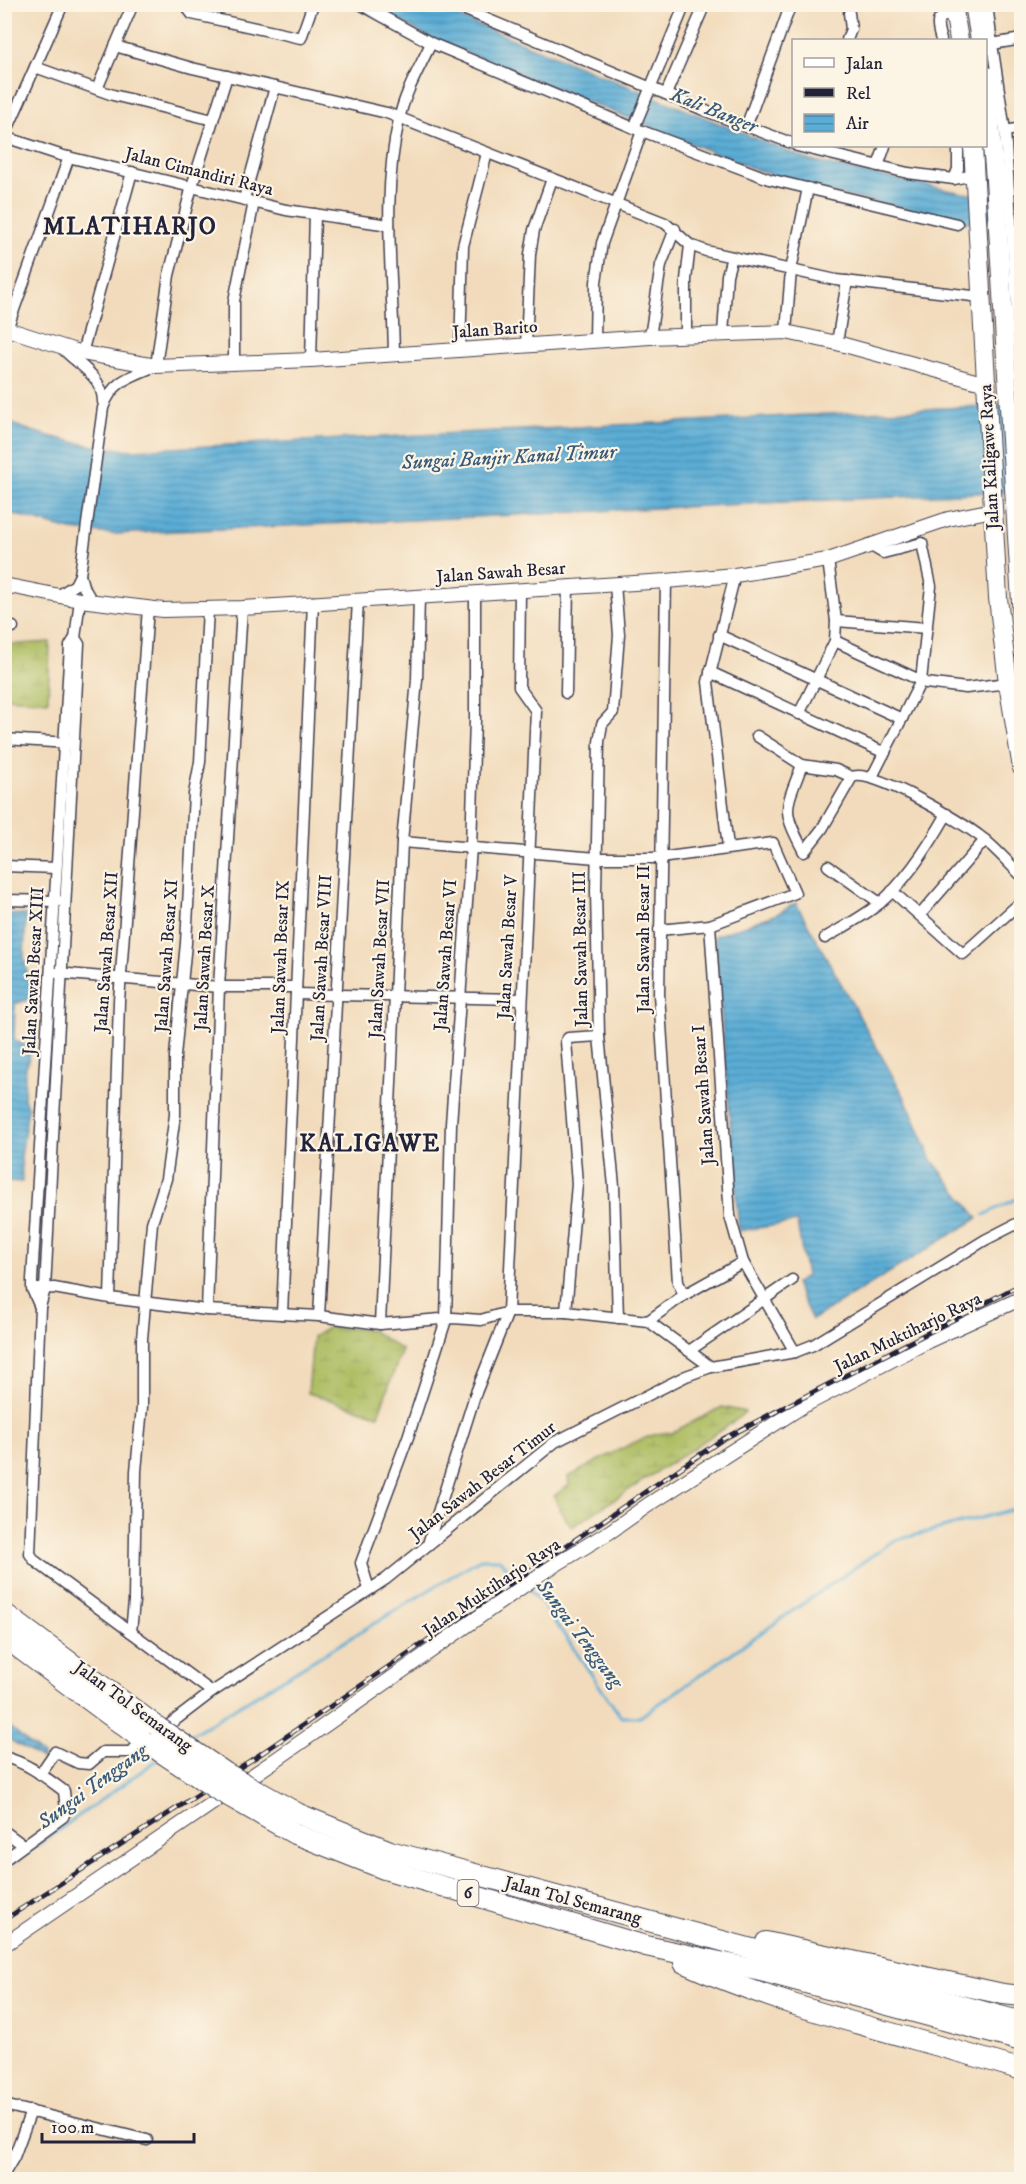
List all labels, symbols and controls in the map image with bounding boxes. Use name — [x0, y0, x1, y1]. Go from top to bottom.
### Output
legend — [792, 39, 987, 147]
text: Jalan — [844, 53, 884, 75]
water label: Kali Banger — [666, 82, 763, 140]
text: Rel — [846, 83, 871, 105]
text: Air — [846, 113, 869, 135]
street label: Jalan Cimandiri Raya — [120, 142, 276, 201]
district label: MLATIHARJO — [43, 212, 217, 242]
street label: Jalan Barito — [450, 316, 539, 344]
street label: Jalan Kaligawe Raya — [975, 383, 1005, 532]
water label: Sungai Banjir Kanal Timur — [400, 440, 619, 476]
street label: Jalan Sawah Besar — [434, 557, 567, 589]
street label: Jalan Sawah Besar II — [633, 865, 655, 1015]
street label: Jalan Sawah Besar XII — [90, 871, 124, 1035]
street label: Jalan Sawah Besar III — [569, 871, 593, 1029]
street label: Jalan Sawah Besar VIII — [307, 874, 337, 1044]
street label: Jalan Sawah Besar V — [493, 874, 523, 1022]
street label: Jalan Sawah Besar VI — [430, 878, 462, 1034]
street label: Jalan Sawah Besar XI — [151, 879, 183, 1035]
street label: Jalan Sawah Besar VII — [365, 879, 395, 1041]
street label: Jalan Sawah Besar IX — [267, 880, 295, 1036]
street label: Jalan Sawah Besar X — [190, 884, 220, 1034]
street label: Jalan Sawah Besar XIII — [18, 886, 49, 1058]
street label: Jalan Sawah Besar I — [688, 1024, 720, 1168]
district label: KALIGAWE — [299, 1129, 441, 1159]
street label: Jalan Muktiharjo Raya — [829, 1288, 986, 1379]
street label: Jalan Sawah Besar Timur — [404, 1417, 561, 1546]
street label: Jalan Muktiharjo Raya — [417, 1534, 565, 1643]
water label: Sungai Tenggang — [529, 1574, 629, 1695]
street label: Jalan Tol Semarang — [68, 1655, 197, 1757]
water label: Sungai Tenggang — [32, 1738, 154, 1836]
street label: Jalan Tol Semarang — [500, 1872, 644, 1930]
road number: 6 — [458, 1880, 478, 1906]
scale bar — [42, 2106, 194, 2144]
text: 100 m — [51, 2117, 94, 2139]

